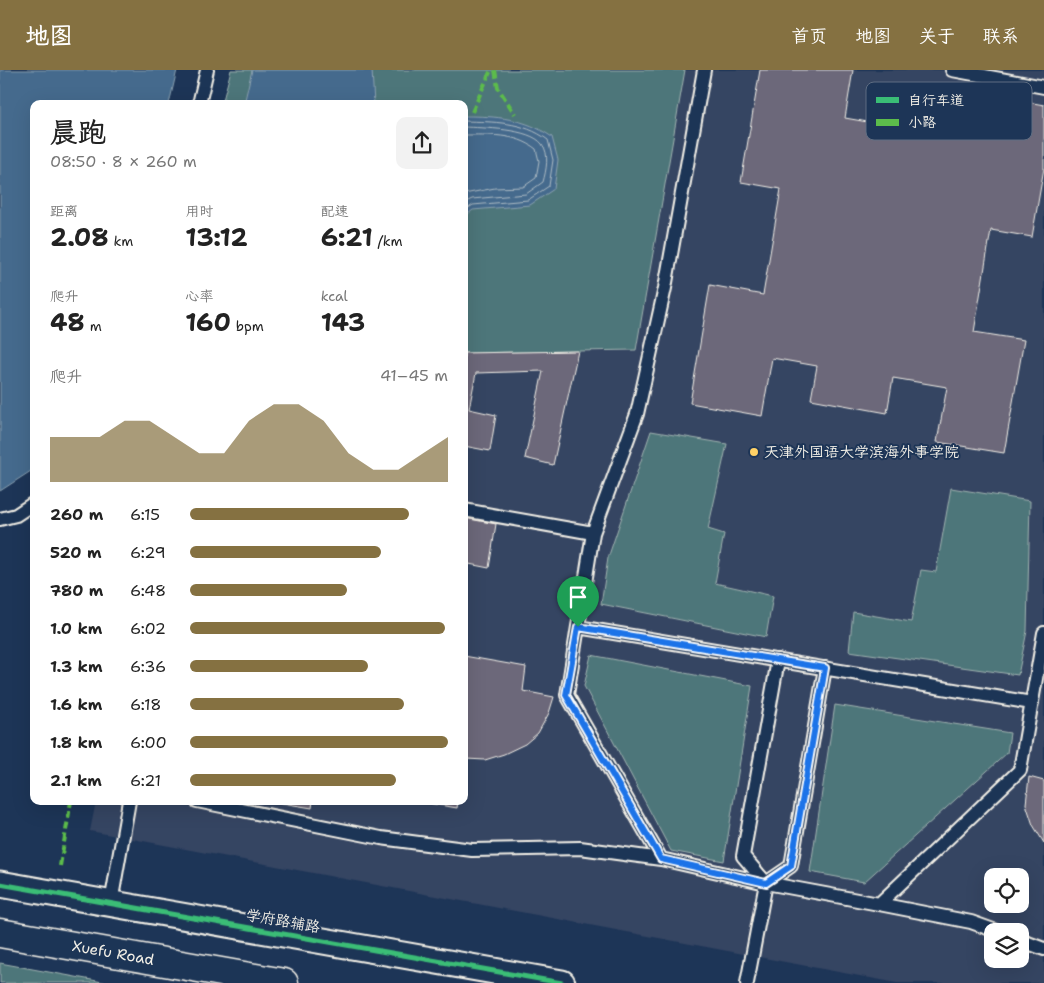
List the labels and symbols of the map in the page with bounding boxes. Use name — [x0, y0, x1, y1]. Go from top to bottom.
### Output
legend — [866, 82, 1032, 140]
text: 自行车道 — [908, 91, 964, 109]
text: 小路 — [908, 113, 936, 131]
place label: 天津外国语大学滨海外事学院 — [764, 442, 959, 462]
marker: 天津外国语大学滨海外事学院 — [748, 446, 760, 458]
pin — [557, 576, 599, 627]
street label: 学府路辅路 — [244, 905, 322, 937]
street label: Xuefu Road — [71, 936, 156, 970]

